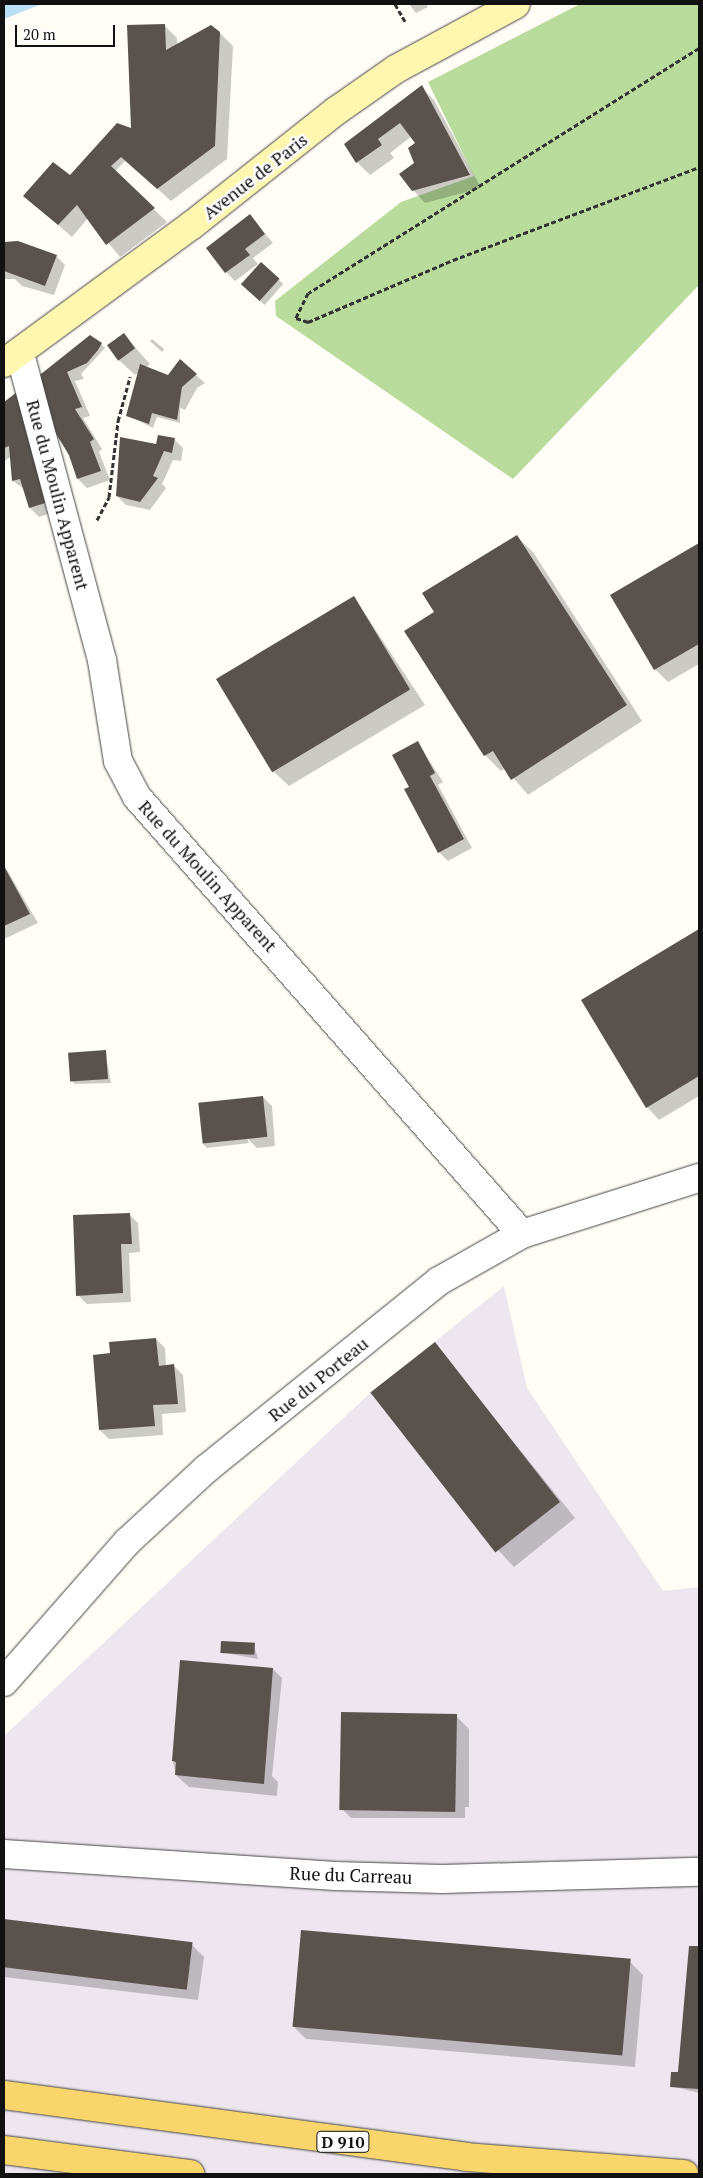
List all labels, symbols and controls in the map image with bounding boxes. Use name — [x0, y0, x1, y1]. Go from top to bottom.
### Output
scale bar — [18, 15, 118, 47]
text: 20 m — [23, 24, 56, 44]
street label: Avenue de Paris — [198, 129, 312, 223]
street label: Rue du Moulin Apparent — [22, 397, 94, 593]
street label: Rue du Moulin Apparent — [134, 796, 282, 956]
street label: Rue du Porteau — [264, 1332, 372, 1426]
street label: Rue du Carreau — [289, 1862, 413, 1888]
road number: D 910 — [316, 2128, 370, 2156]

